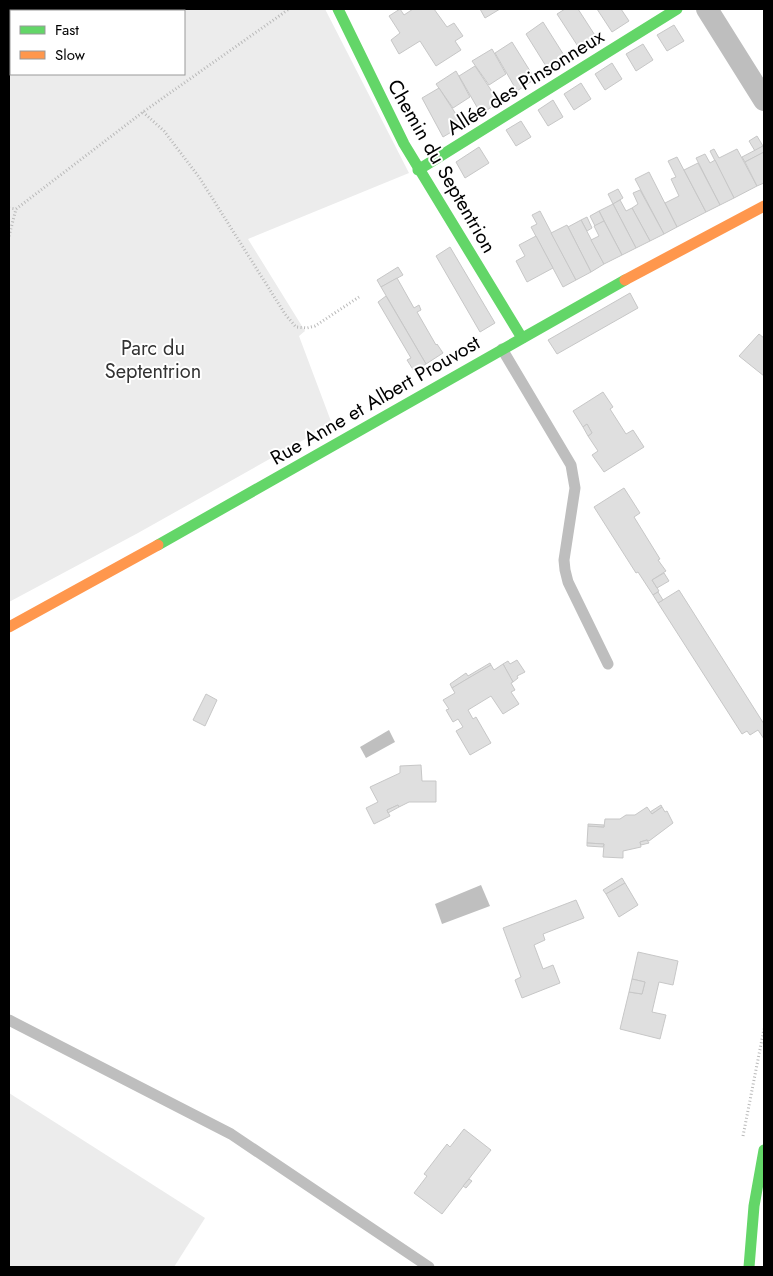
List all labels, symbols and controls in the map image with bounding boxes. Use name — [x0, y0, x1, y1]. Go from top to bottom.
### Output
legend — [10, 10, 185, 75]
text: Fast — [55, 19, 79, 41]
street label: Allée des Pinsonneux — [441, 22, 610, 143]
text: Slow — [55, 44, 86, 66]
street label: Chemin du Septentrion — [380, 74, 503, 258]
street label: Rue Anne et Albert Prouvost — [265, 328, 486, 472]
park label: Parc du Septentrion — [105, 334, 201, 386]

